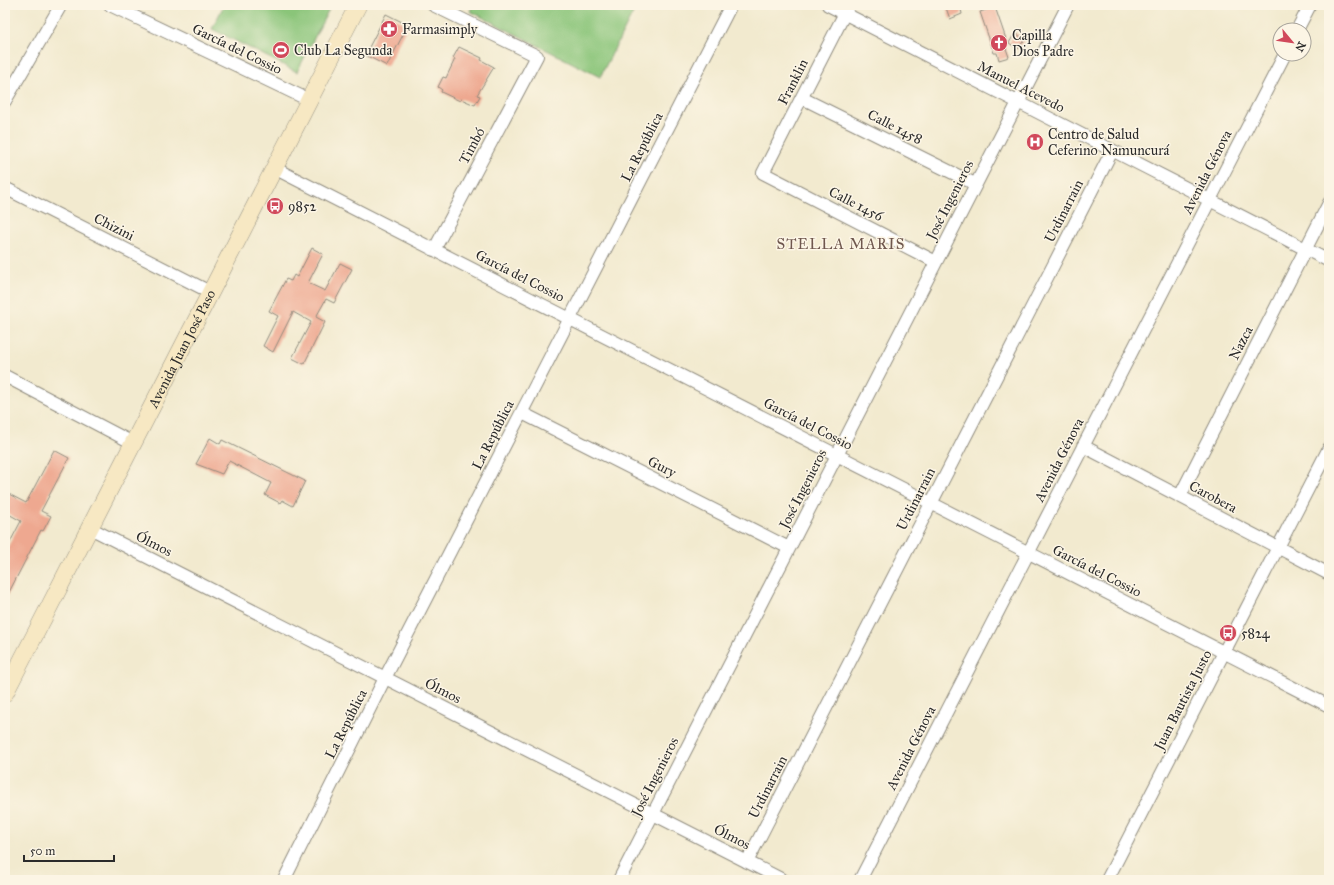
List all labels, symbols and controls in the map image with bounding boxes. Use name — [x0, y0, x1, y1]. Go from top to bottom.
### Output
pharmacy icon: Farmasimply — [379, 19, 399, 39]
street label: García del Cossio — [189, 20, 285, 78]
place label: Farmasimply — [402, 21, 478, 38]
north arrow — [1272, 22, 1312, 62]
place label: Capilla Dios Padre — [1012, 27, 1074, 60]
church icon: Capilla Dios Padre — [989, 33, 1009, 53]
text: N — [1292, 39, 1308, 54]
sports icon: Club La Segunda — [271, 40, 291, 60]
place label: Club La Segunda — [294, 42, 392, 59]
street label: Franklin — [774, 56, 812, 108]
street label: Manuel Acevedo — [975, 58, 1067, 116]
street label: Calle 1458 — [865, 106, 925, 148]
street label: La República — [617, 109, 667, 184]
street label: Timbó — [455, 125, 489, 167]
place label: Centro de Salud Ceferino Namuncurá — [1048, 126, 1169, 159]
street label: Avenida Génova — [1178, 127, 1235, 218]
hospital icon: Centro de Salud Ceferino Namuncurá — [1025, 132, 1045, 152]
street label: José Ingenieros — [922, 157, 978, 245]
street label: Urdinarrain — [1041, 176, 1087, 245]
street label: Calle 1456 — [826, 183, 887, 225]
bus stop icon: 9852 — [265, 196, 285, 216]
place label: 9852 — [288, 198, 316, 215]
street label: Chizini — [91, 210, 137, 244]
district label: STELLA MARIS — [777, 235, 905, 253]
street label: García del Cossio — [473, 246, 567, 306]
street label: Avenida Juan José Paso — [144, 287, 219, 411]
street label: Nazca — [1225, 323, 1257, 363]
street label: García del Cossio — [761, 394, 855, 454]
street label: La República — [468, 397, 518, 472]
street label: Avenida Génova — [1030, 415, 1087, 506]
street label: José Ingenieros — [775, 446, 831, 534]
street label: Gury — [645, 453, 679, 481]
street label: Urdinarrain — [893, 464, 939, 533]
street label: Carobera — [1186, 477, 1240, 517]
street label: Ólmos — [133, 526, 176, 560]
street label: García del Cossio — [1050, 541, 1144, 601]
bus stop icon: 5824 — [1218, 623, 1238, 643]
place label: 5824 — [1241, 625, 1271, 642]
street label: Juan Bautista Justo — [1150, 647, 1216, 755]
street label: Ólmos — [422, 673, 465, 707]
street label: La República — [321, 686, 371, 761]
street label: Avenida Génova — [882, 703, 939, 794]
street label: José Ingenieros — [627, 734, 683, 822]
street label: Urdinarrain — [745, 752, 791, 821]
street label: Ólmos — [711, 819, 754, 853]
scale bar — [24, 837, 114, 863]
text: 50 m — [30, 844, 55, 858]

